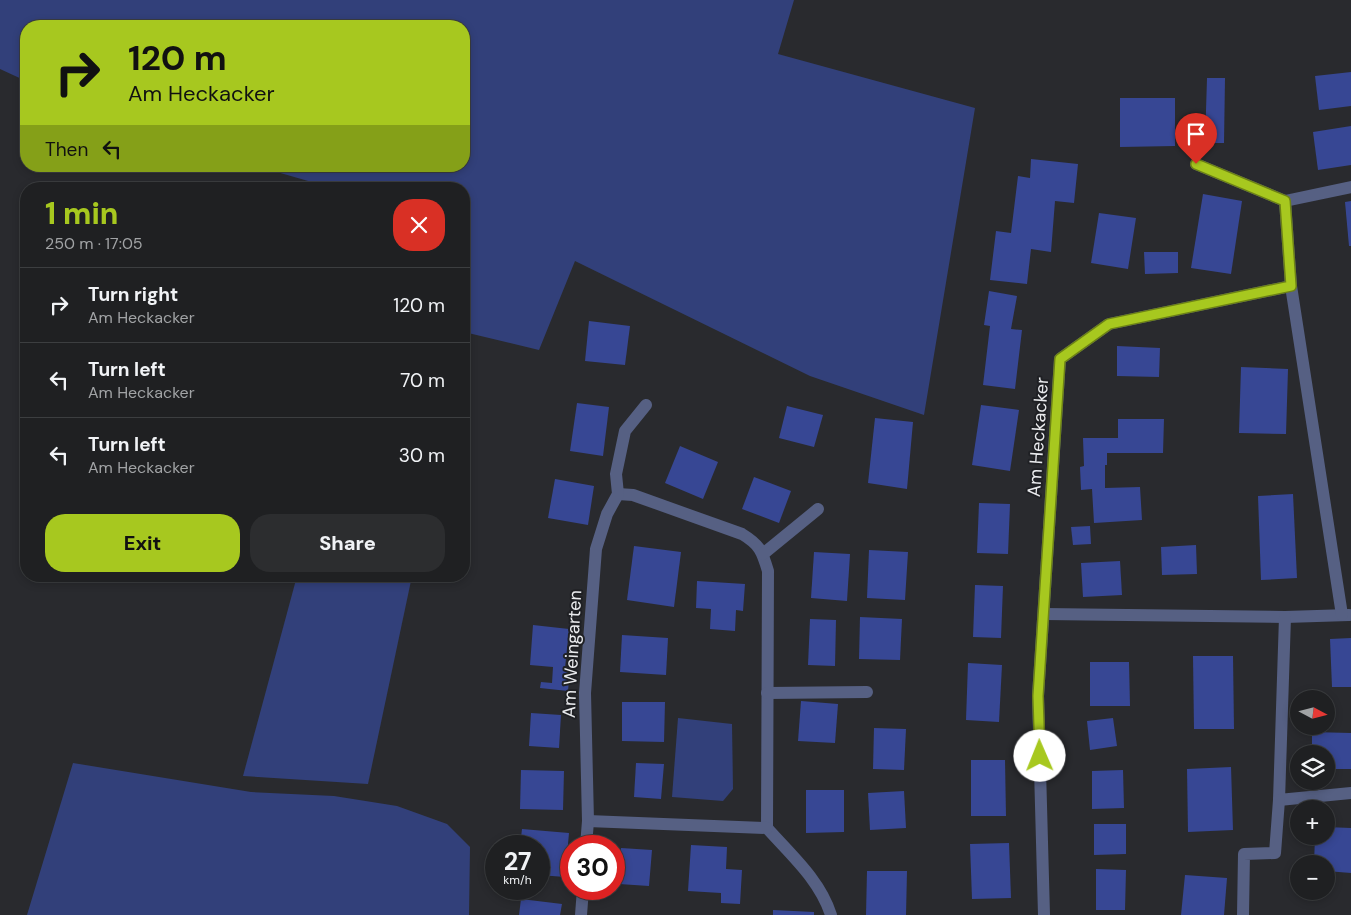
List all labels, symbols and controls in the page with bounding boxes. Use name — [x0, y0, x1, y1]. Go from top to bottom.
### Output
text: 120 m — [128, 35, 227, 81]
icon: right — [45, 40, 110, 105]
text: Am Heckacker — [128, 79, 275, 108]
pin — [1175, 113, 1217, 164]
icon: arrive — [1182, 120, 1210, 148]
icon: left — [98, 135, 126, 163]
text: Then — [45, 137, 88, 162]
text: 1 min — [45, 194, 118, 233]
button: close — [393, 199, 445, 251]
text: 250 m · 17:05 — [45, 233, 143, 254]
text: Turn right — [88, 282, 178, 307]
icon: right — [45, 291, 73, 319]
text: 120 m — [393, 293, 445, 318]
text: Am Heckacker — [88, 307, 195, 328]
text: Turn left — [88, 357, 166, 382]
icon: left — [45, 366, 73, 394]
text: 70 m — [400, 368, 445, 393]
street label: Am Heckacker — [1022, 376, 1054, 498]
text: Am Heckacker — [88, 382, 195, 403]
text: Turn left — [88, 432, 166, 457]
icon: left — [45, 441, 73, 469]
text: 30 m — [399, 443, 445, 468]
text: Am Heckacker — [88, 457, 195, 478]
button: Exit — [45, 514, 240, 572]
button: Share — [250, 514, 445, 572]
street label: Am Weingarten — [557, 589, 587, 719]
north arrow — [1290, 690, 1335, 735]
map controls — [1290, 690, 1335, 900]
position arrow — [1013, 729, 1065, 781]
button: layers — [1290, 745, 1335, 790]
button: + — [1290, 800, 1335, 845]
speed limit sign: 30 — [560, 835, 625, 900]
text: 27 — [504, 845, 531, 878]
button: − — [1290, 855, 1335, 900]
text: km/h — [503, 872, 532, 888]

